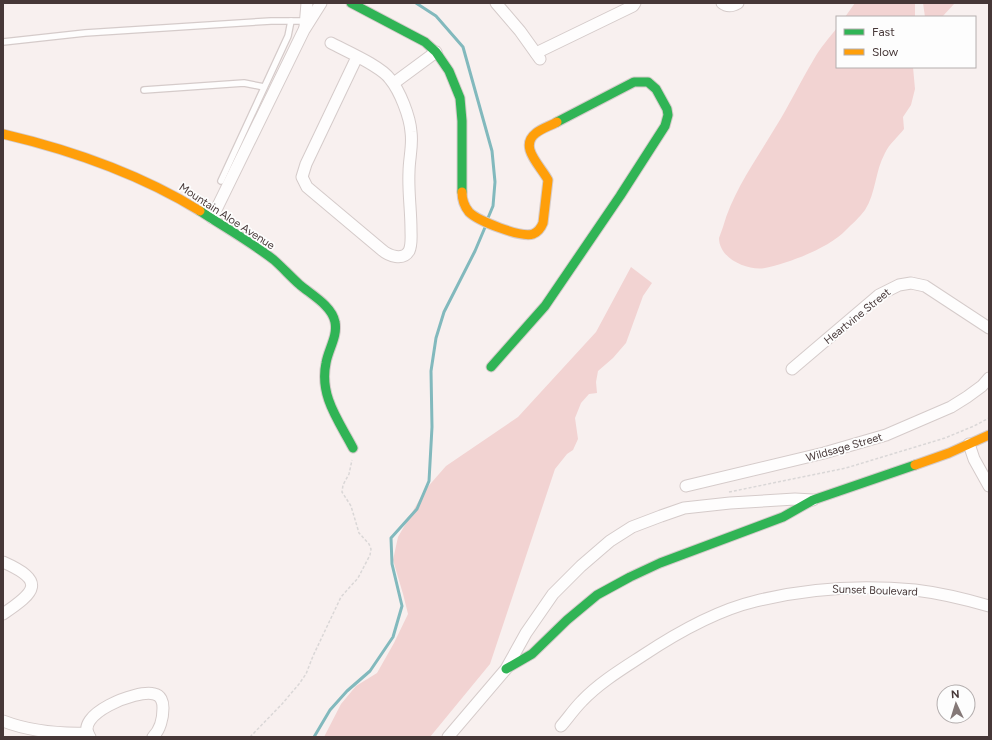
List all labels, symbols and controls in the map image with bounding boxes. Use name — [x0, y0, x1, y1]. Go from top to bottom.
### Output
legend — [836, 16, 976, 68]
text: Fast — [872, 25, 895, 39]
text: Slow — [872, 45, 899, 59]
street label: Mountain Aloe Avenue — [177, 181, 277, 252]
street label: Heartvine Street — [821, 286, 893, 347]
street label: Wildsage Street — [805, 430, 884, 465]
street label: Sunset Boulevard — [832, 583, 918, 598]
north arrow — [936, 684, 976, 724]
text: N — [951, 688, 960, 701]

